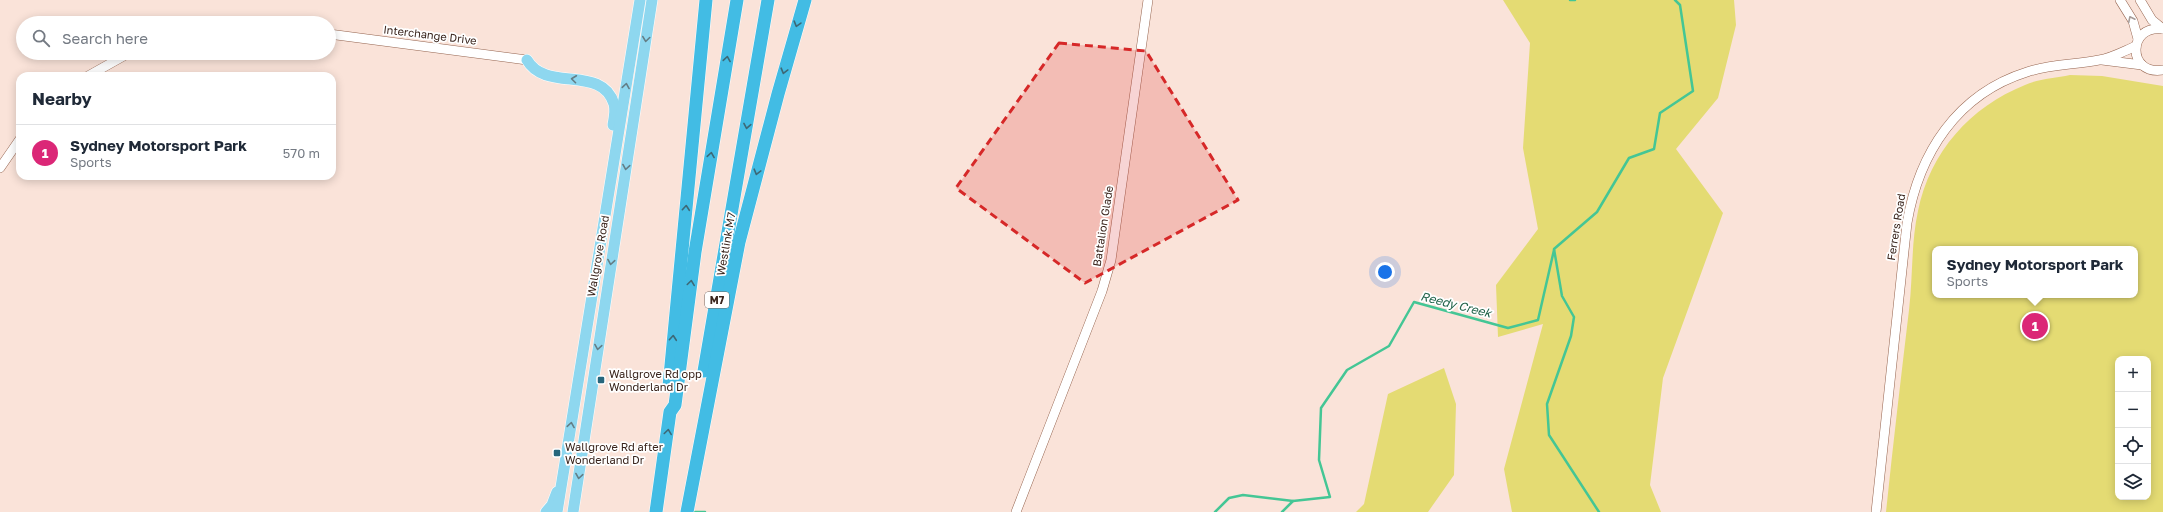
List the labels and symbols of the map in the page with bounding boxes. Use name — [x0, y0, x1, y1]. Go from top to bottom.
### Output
one-way arrow — [2128, 15, 2136, 23]
one-way arrow — [793, 20, 802, 27]
street label: Interchange Drive — [383, 22, 477, 47]
one-way arrow — [642, 35, 651, 42]
one-way arrow — [722, 56, 731, 62]
one-way arrow — [780, 67, 789, 74]
one-way arrow — [571, 75, 577, 84]
one-way arrow — [621, 83, 630, 89]
one-way arrow — [743, 123, 751, 129]
one-way arrow — [706, 152, 715, 158]
one-way arrow — [622, 164, 631, 170]
one-way arrow — [753, 169, 761, 175]
street label: Battalion Glade — [1090, 185, 1115, 267]
street label: Ferrers Road — [1884, 193, 1907, 261]
one-way arrow — [681, 205, 690, 211]
street label: Westlink M7 — [714, 211, 738, 277]
street label: Wallgrove Road — [584, 214, 611, 298]
one-way arrow — [607, 259, 616, 265]
your location — [1375, 262, 1395, 282]
one-way arrow — [686, 280, 695, 286]
water label: Reedy Creek — [1419, 288, 1494, 321]
road number: M7 — [705, 292, 729, 308]
pin: 1 — [2022, 311, 2048, 341]
one-way arrow — [669, 335, 678, 341]
one-way arrow — [594, 344, 603, 350]
place label: Wallgrove Rd opp Wonderland Dr — [609, 367, 702, 393]
marker: Wallgrove Rd opp Wonderland Dr — [596, 375, 606, 385]
one-way arrow — [566, 421, 575, 428]
one-way arrow — [663, 429, 672, 435]
place label: Wallgrove Rd after Wonderland Dr — [565, 440, 664, 466]
marker: Wallgrove Rd after Wonderland Dr — [552, 448, 562, 458]
one-way arrow — [575, 473, 584, 479]

